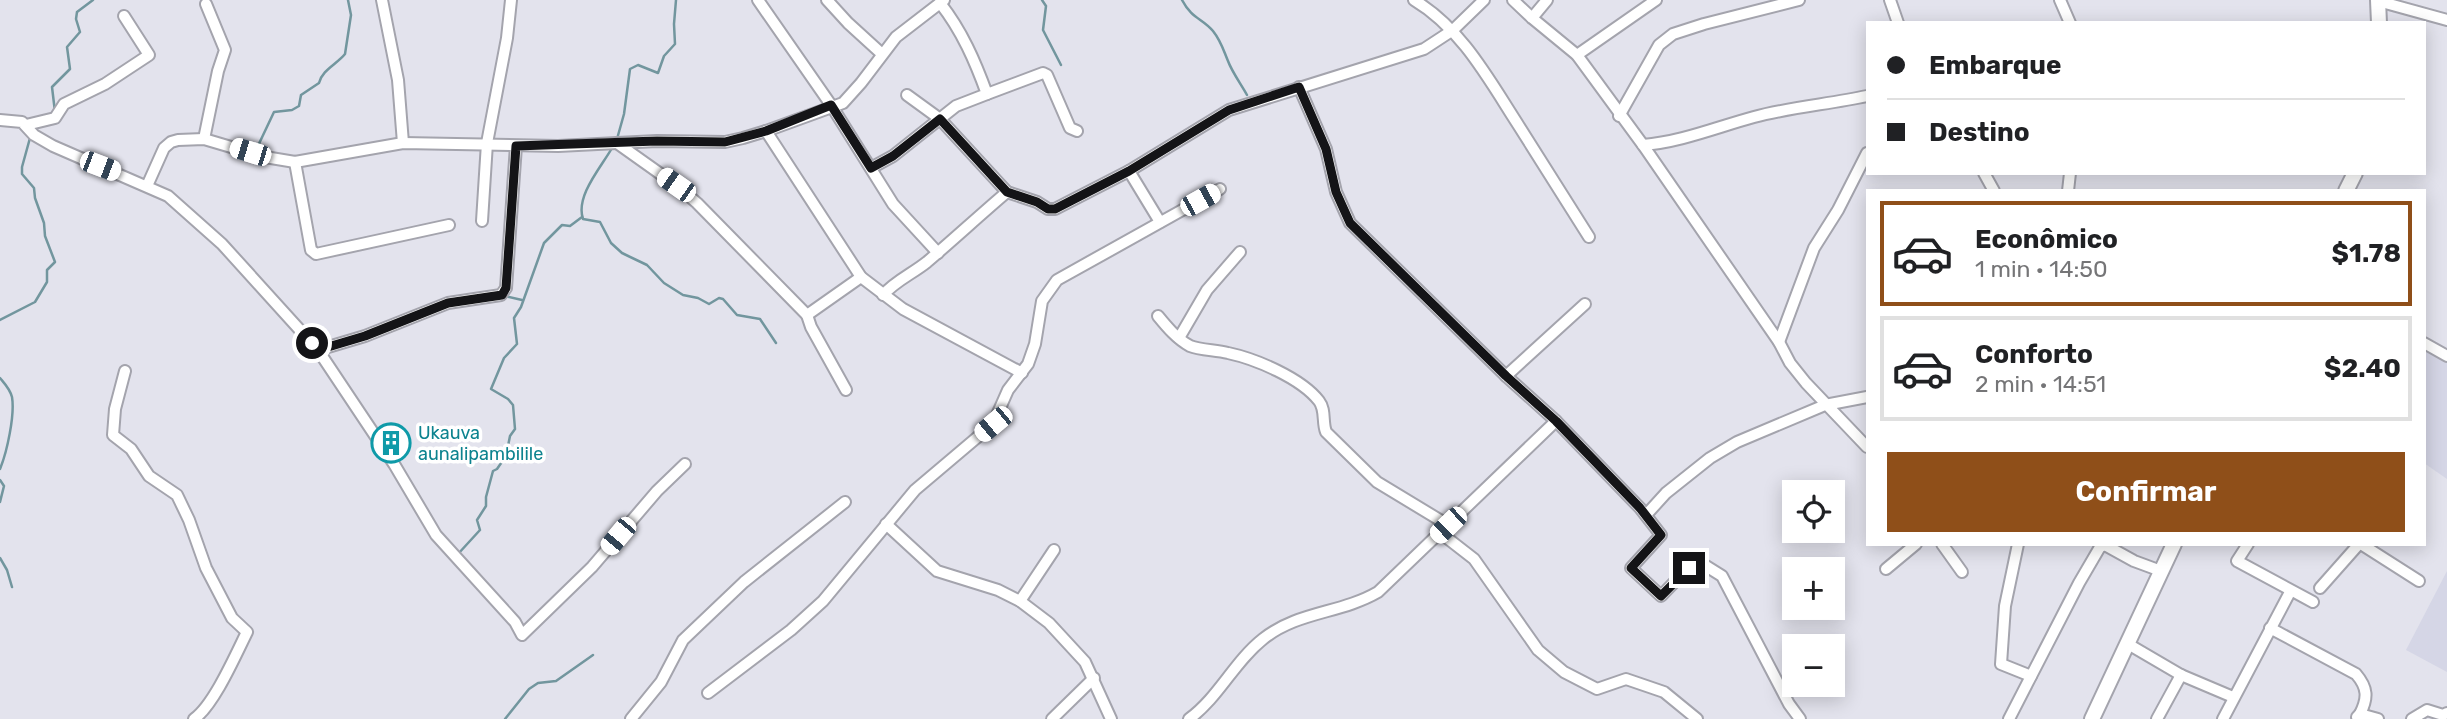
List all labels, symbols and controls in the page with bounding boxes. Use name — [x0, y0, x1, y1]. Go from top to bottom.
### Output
text: Embarque — [1929, 50, 2061, 81]
text: Destino — [1929, 117, 2030, 148]
car — [227, 136, 274, 168]
car — [77, 149, 124, 183]
car — [653, 164, 700, 206]
car — [1177, 181, 1224, 219]
icon: car — [1891, 222, 1954, 285]
text: Econômico — [1975, 224, 2118, 255]
text: $1.78 — [2332, 238, 2401, 269]
text: 1 min · 14:50 — [1975, 255, 2108, 283]
route start — [296, 327, 328, 359]
icon: car — [1891, 337, 1954, 400]
text: Conforto — [1975, 339, 2093, 370]
text: $2.40 — [2324, 353, 2401, 384]
text: 2 min · 14:51 — [1975, 370, 2106, 398]
car — [971, 402, 1016, 446]
building icon: Ukauva aunalipambilile — [370, 422, 412, 464]
place label: Ukauva aunalipambilile — [418, 422, 543, 465]
button: Confirmar — [1887, 452, 2405, 532]
map controls — [1782, 480, 1845, 697]
button: locate — [1782, 480, 1845, 543]
car — [1426, 503, 1471, 547]
car — [597, 513, 640, 559]
route end — [1673, 552, 1705, 584]
button: + — [1782, 557, 1845, 620]
button: − — [1782, 634, 1845, 697]

